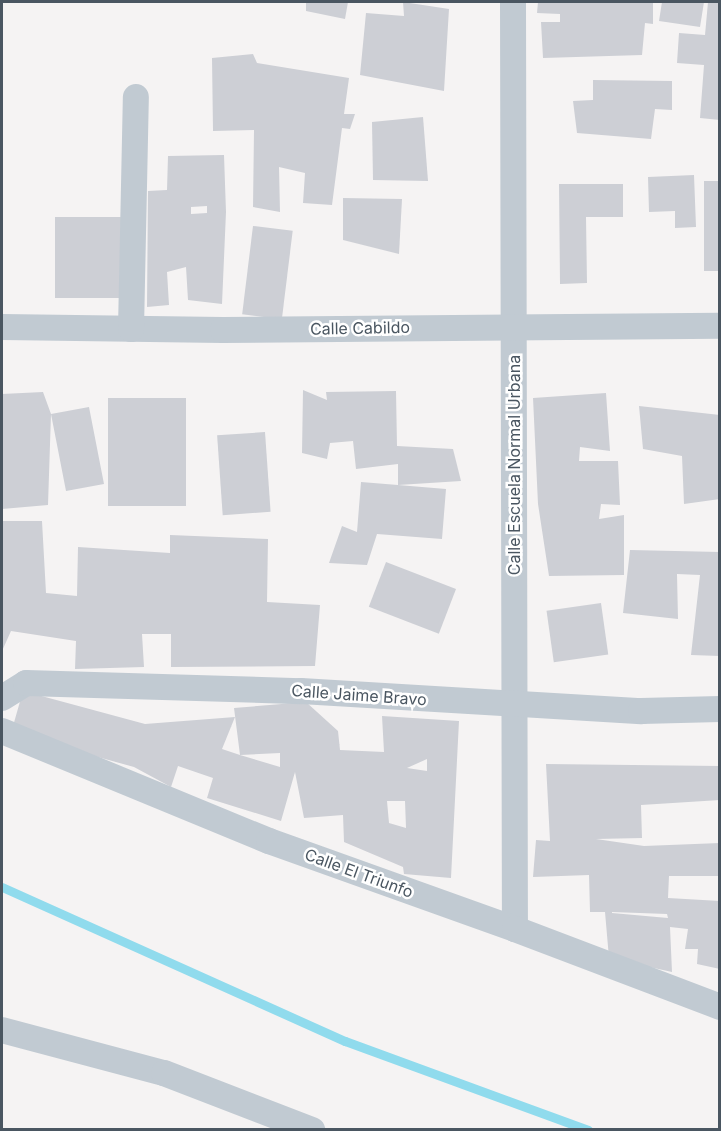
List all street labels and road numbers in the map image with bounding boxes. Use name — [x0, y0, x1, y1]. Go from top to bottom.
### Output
street label: Calle Cabildo — [310, 318, 410, 338]
street label: Calle Escuela Normal Urbana — [504, 355, 524, 575]
street label: Calle Jaime Bravo — [291, 681, 427, 709]
street label: Calle El Triunfo — [302, 845, 416, 901]

